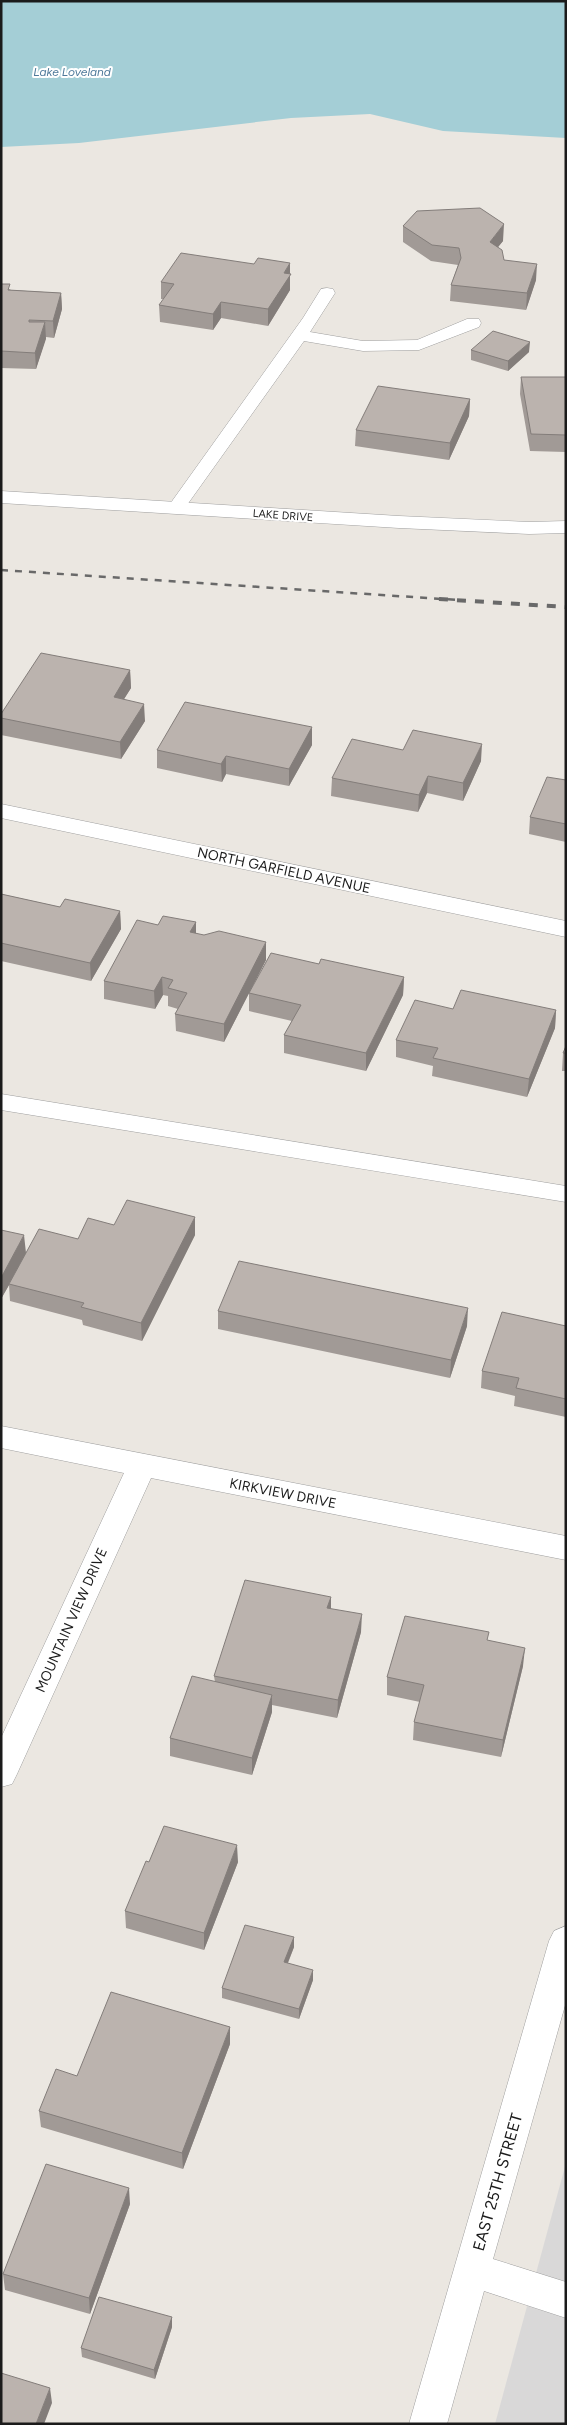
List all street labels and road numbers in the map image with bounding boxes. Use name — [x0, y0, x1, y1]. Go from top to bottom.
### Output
street label: LAKE DRIVE — [252, 507, 314, 524]
street label: NORTH GARFIELD AVENUE — [196, 844, 372, 897]
street label: KIRKVIEW DRIVE — [228, 1475, 338, 1512]
street label: MOUNTAIN VIEW DRIVE — [32, 1545, 111, 1695]
street label: EAST 25TH STREET — [469, 2111, 526, 2253]

